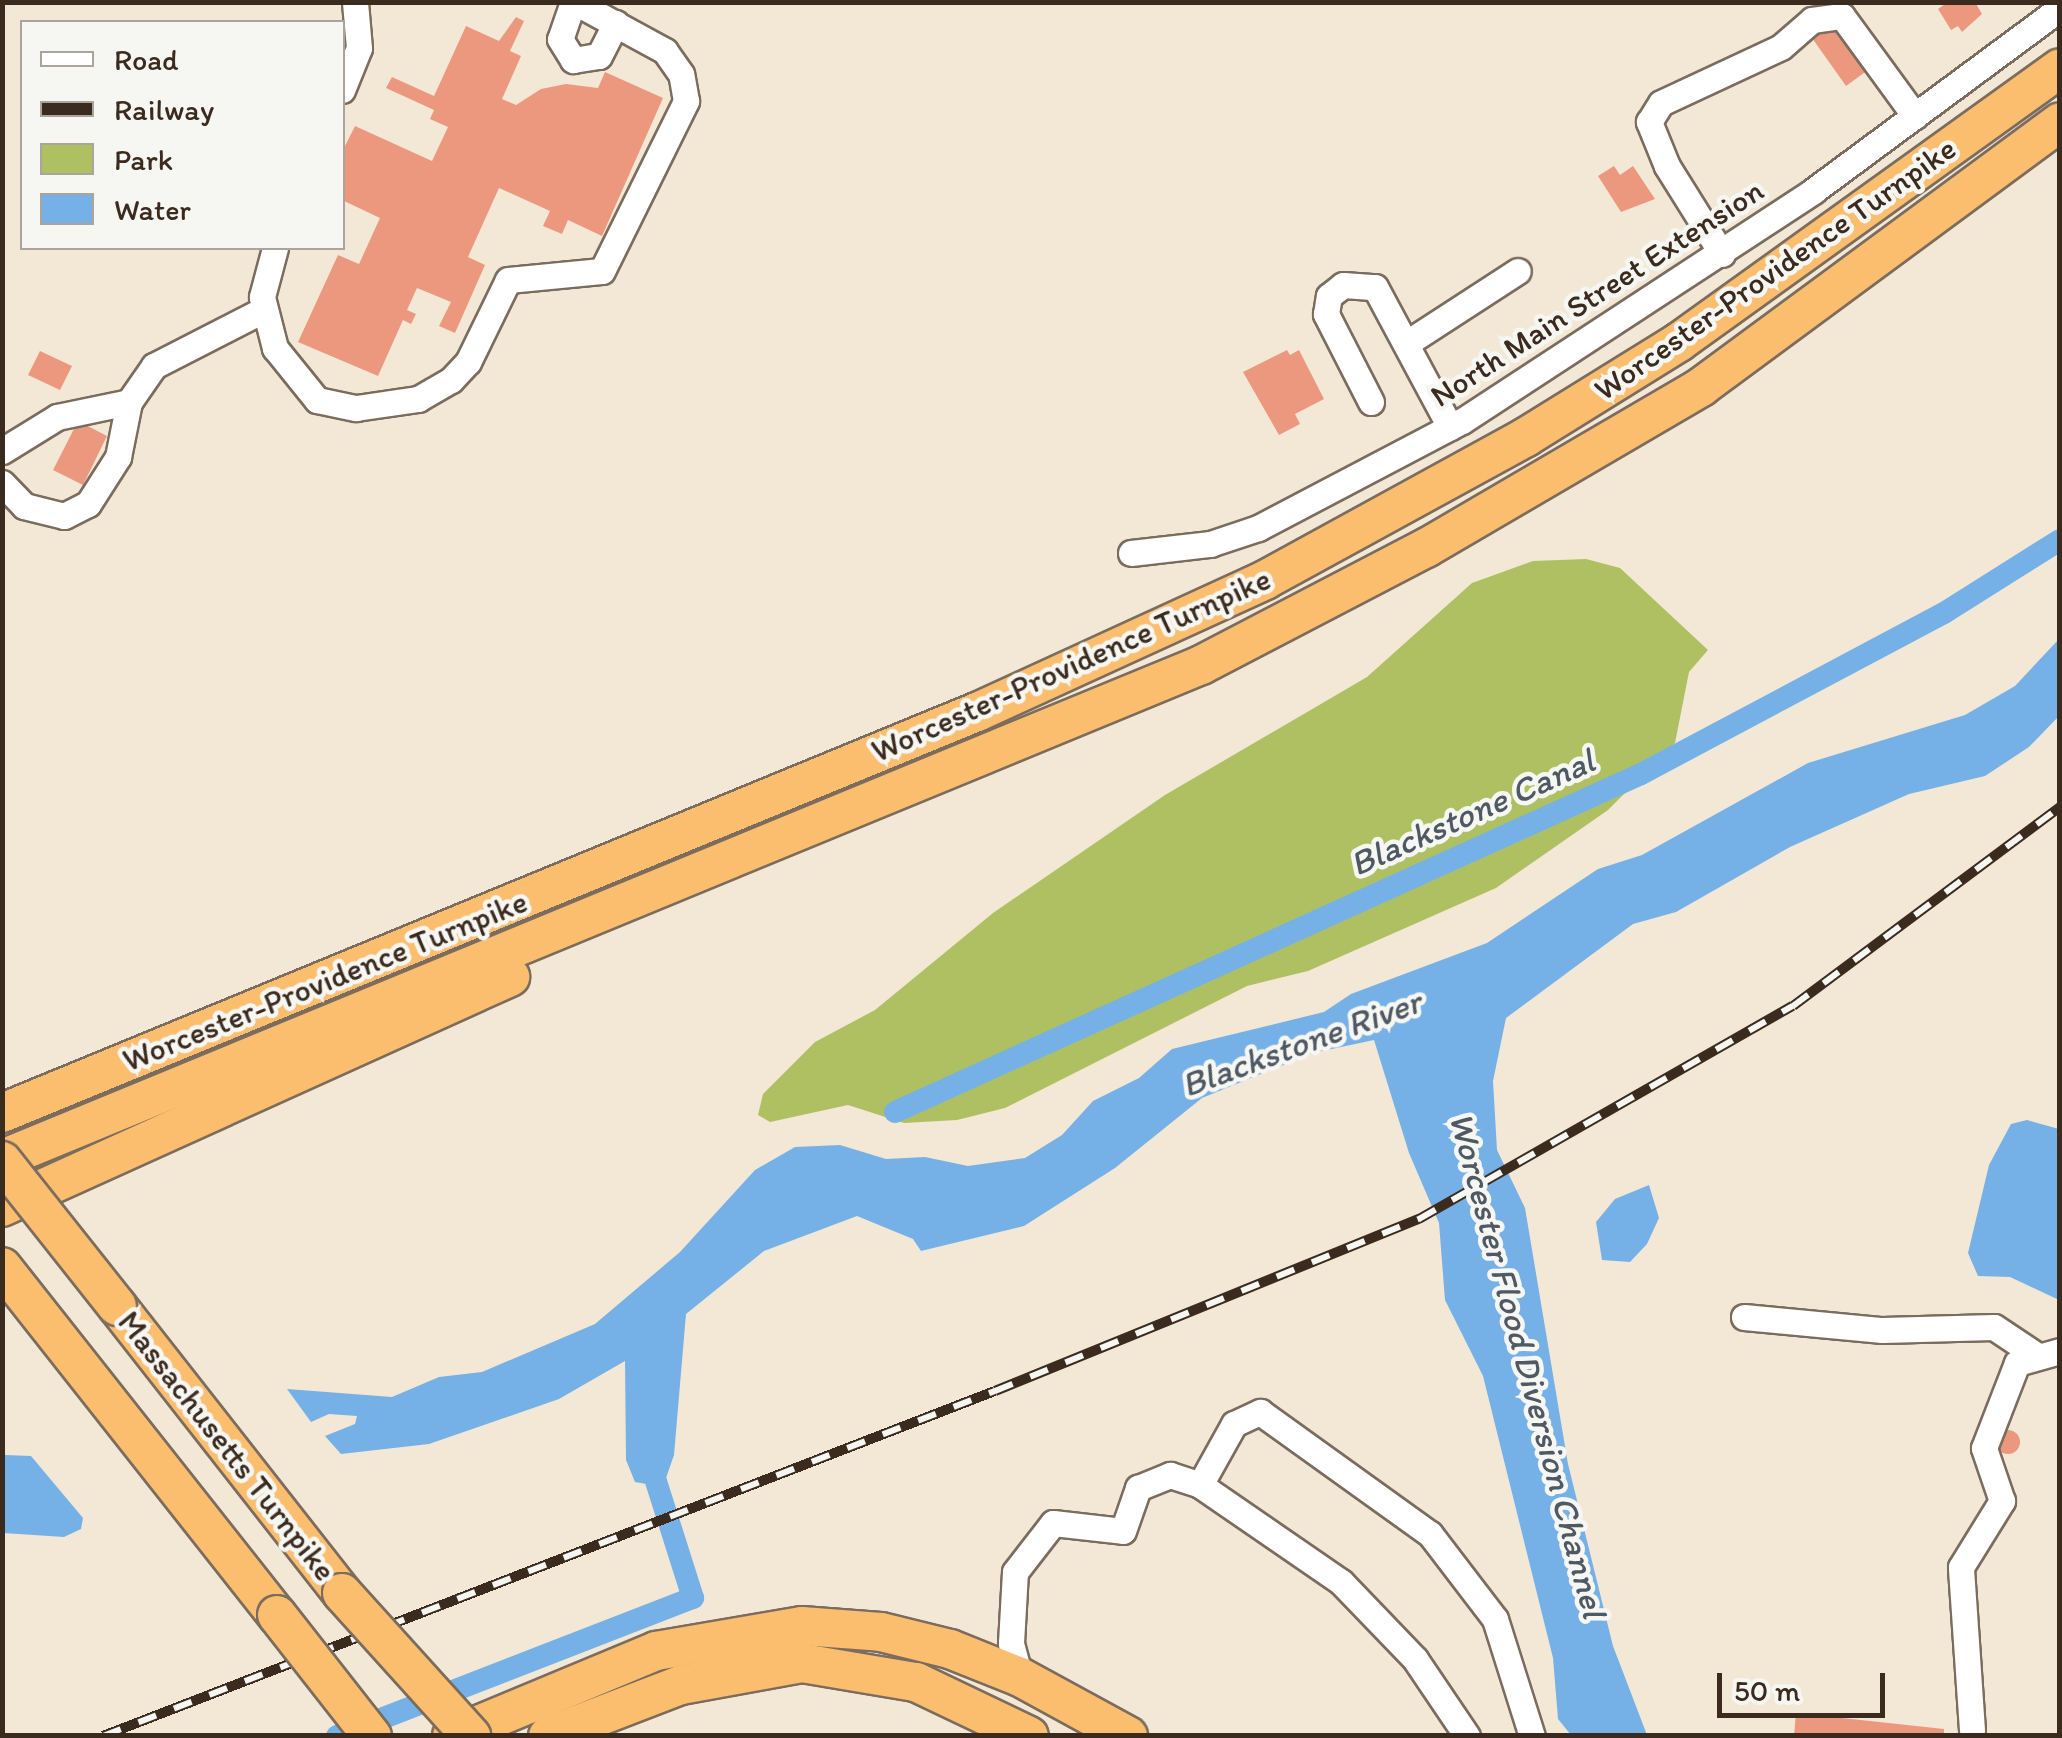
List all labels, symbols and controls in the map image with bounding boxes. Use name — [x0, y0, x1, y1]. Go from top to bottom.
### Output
legend — [20, 20, 345, 250]
text: Road — [114, 41, 179, 78]
text: Railway — [114, 91, 214, 128]
street label: Worcester-Providence Turnpike — [1588, 130, 1962, 408]
text: Park — [114, 141, 173, 178]
street label: North Main Street Extension — [1424, 171, 1770, 415]
text: Water — [114, 191, 191, 228]
street label: Worcester-Providence Turnpike — [867, 560, 1275, 770]
water label: Blackstone Canal — [1343, 739, 1601, 885]
street label: Worcester-Providence Turnpike — [118, 883, 532, 1079]
water label: Blackstone River — [1175, 980, 1427, 1106]
water label: Worcester Flood Diversion Channel — [1440, 1107, 1616, 1623]
street label: Massachusetts Turnpike — [110, 1304, 344, 1588]
scale bar — [1722, 1653, 1890, 1715]
text: 50 m — [1734, 1672, 1800, 1709]

